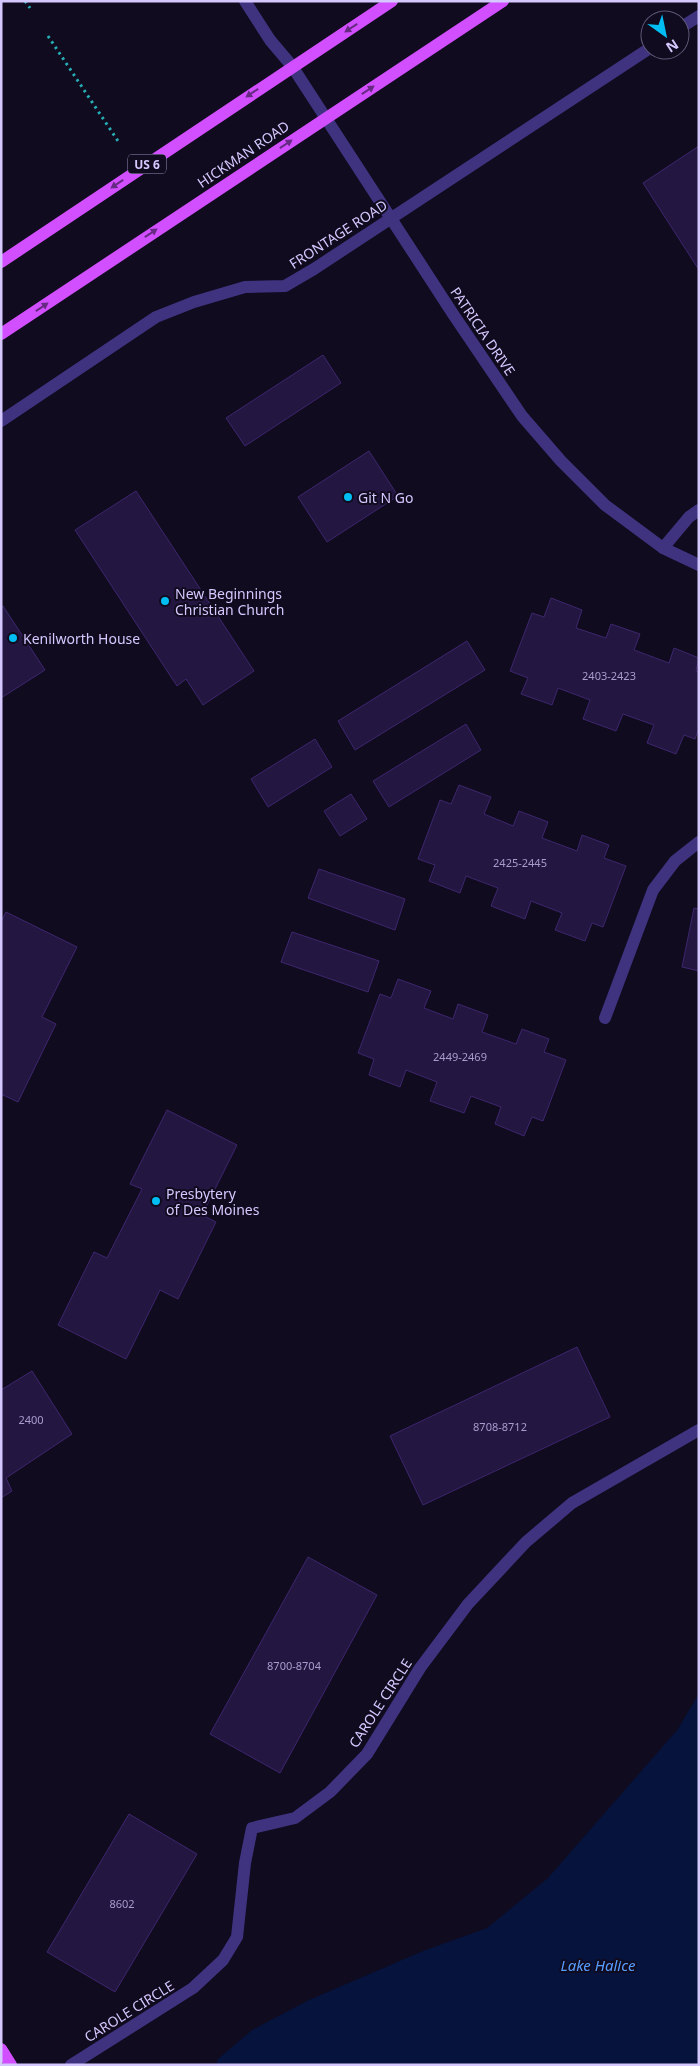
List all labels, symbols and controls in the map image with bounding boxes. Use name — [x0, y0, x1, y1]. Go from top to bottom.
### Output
north arrow — [640, 10, 690, 60]
one-way arrow — [345, 23, 358, 32]
text: N — [662, 35, 682, 57]
one-way arrow — [361, 85, 374, 95]
one-way arrow — [245, 88, 259, 98]
street label: HICKMAN ROAD — [193, 116, 293, 192]
one-way arrow — [279, 139, 293, 148]
road number: US 6 — [128, 154, 166, 173]
one-way arrow — [110, 179, 124, 189]
street label: FRONTAGE ROAD — [285, 195, 391, 273]
one-way arrow — [144, 229, 157, 238]
street label: PATRICIA DRIVE — [446, 283, 520, 379]
one-way arrow — [35, 302, 48, 312]
place label: Git N Go — [358, 488, 413, 507]
marker: Git N Go — [342, 491, 354, 503]
place label: New Beginnings Christian Church — [175, 584, 284, 619]
marker: New Beginnings Christian Church — [159, 595, 171, 607]
place label: Kenilworth House — [23, 629, 140, 648]
marker: Kenilworth House — [7, 632, 19, 644]
house number: 2403-2423 — [582, 668, 636, 683]
house number: 2425-2445 — [493, 855, 547, 870]
house number: 2449-2469 — [433, 1049, 487, 1064]
place label: Presbytery of Des Moines — [166, 1184, 260, 1219]
marker: Presbytery of Des Moines — [150, 1195, 162, 1207]
house number: 2400 — [18, 1412, 44, 1427]
house number: 8708-8712 — [473, 1419, 527, 1434]
street label: CAROLE CIRCLE — [344, 1655, 416, 1751]
house number: 8700-8704 — [267, 1658, 322, 1673]
house number: 8602 — [109, 1896, 135, 1911]
water label: Lake Halice — [561, 1955, 636, 1975]
street label: CAROLE CIRCLE — [81, 1976, 177, 2046]

